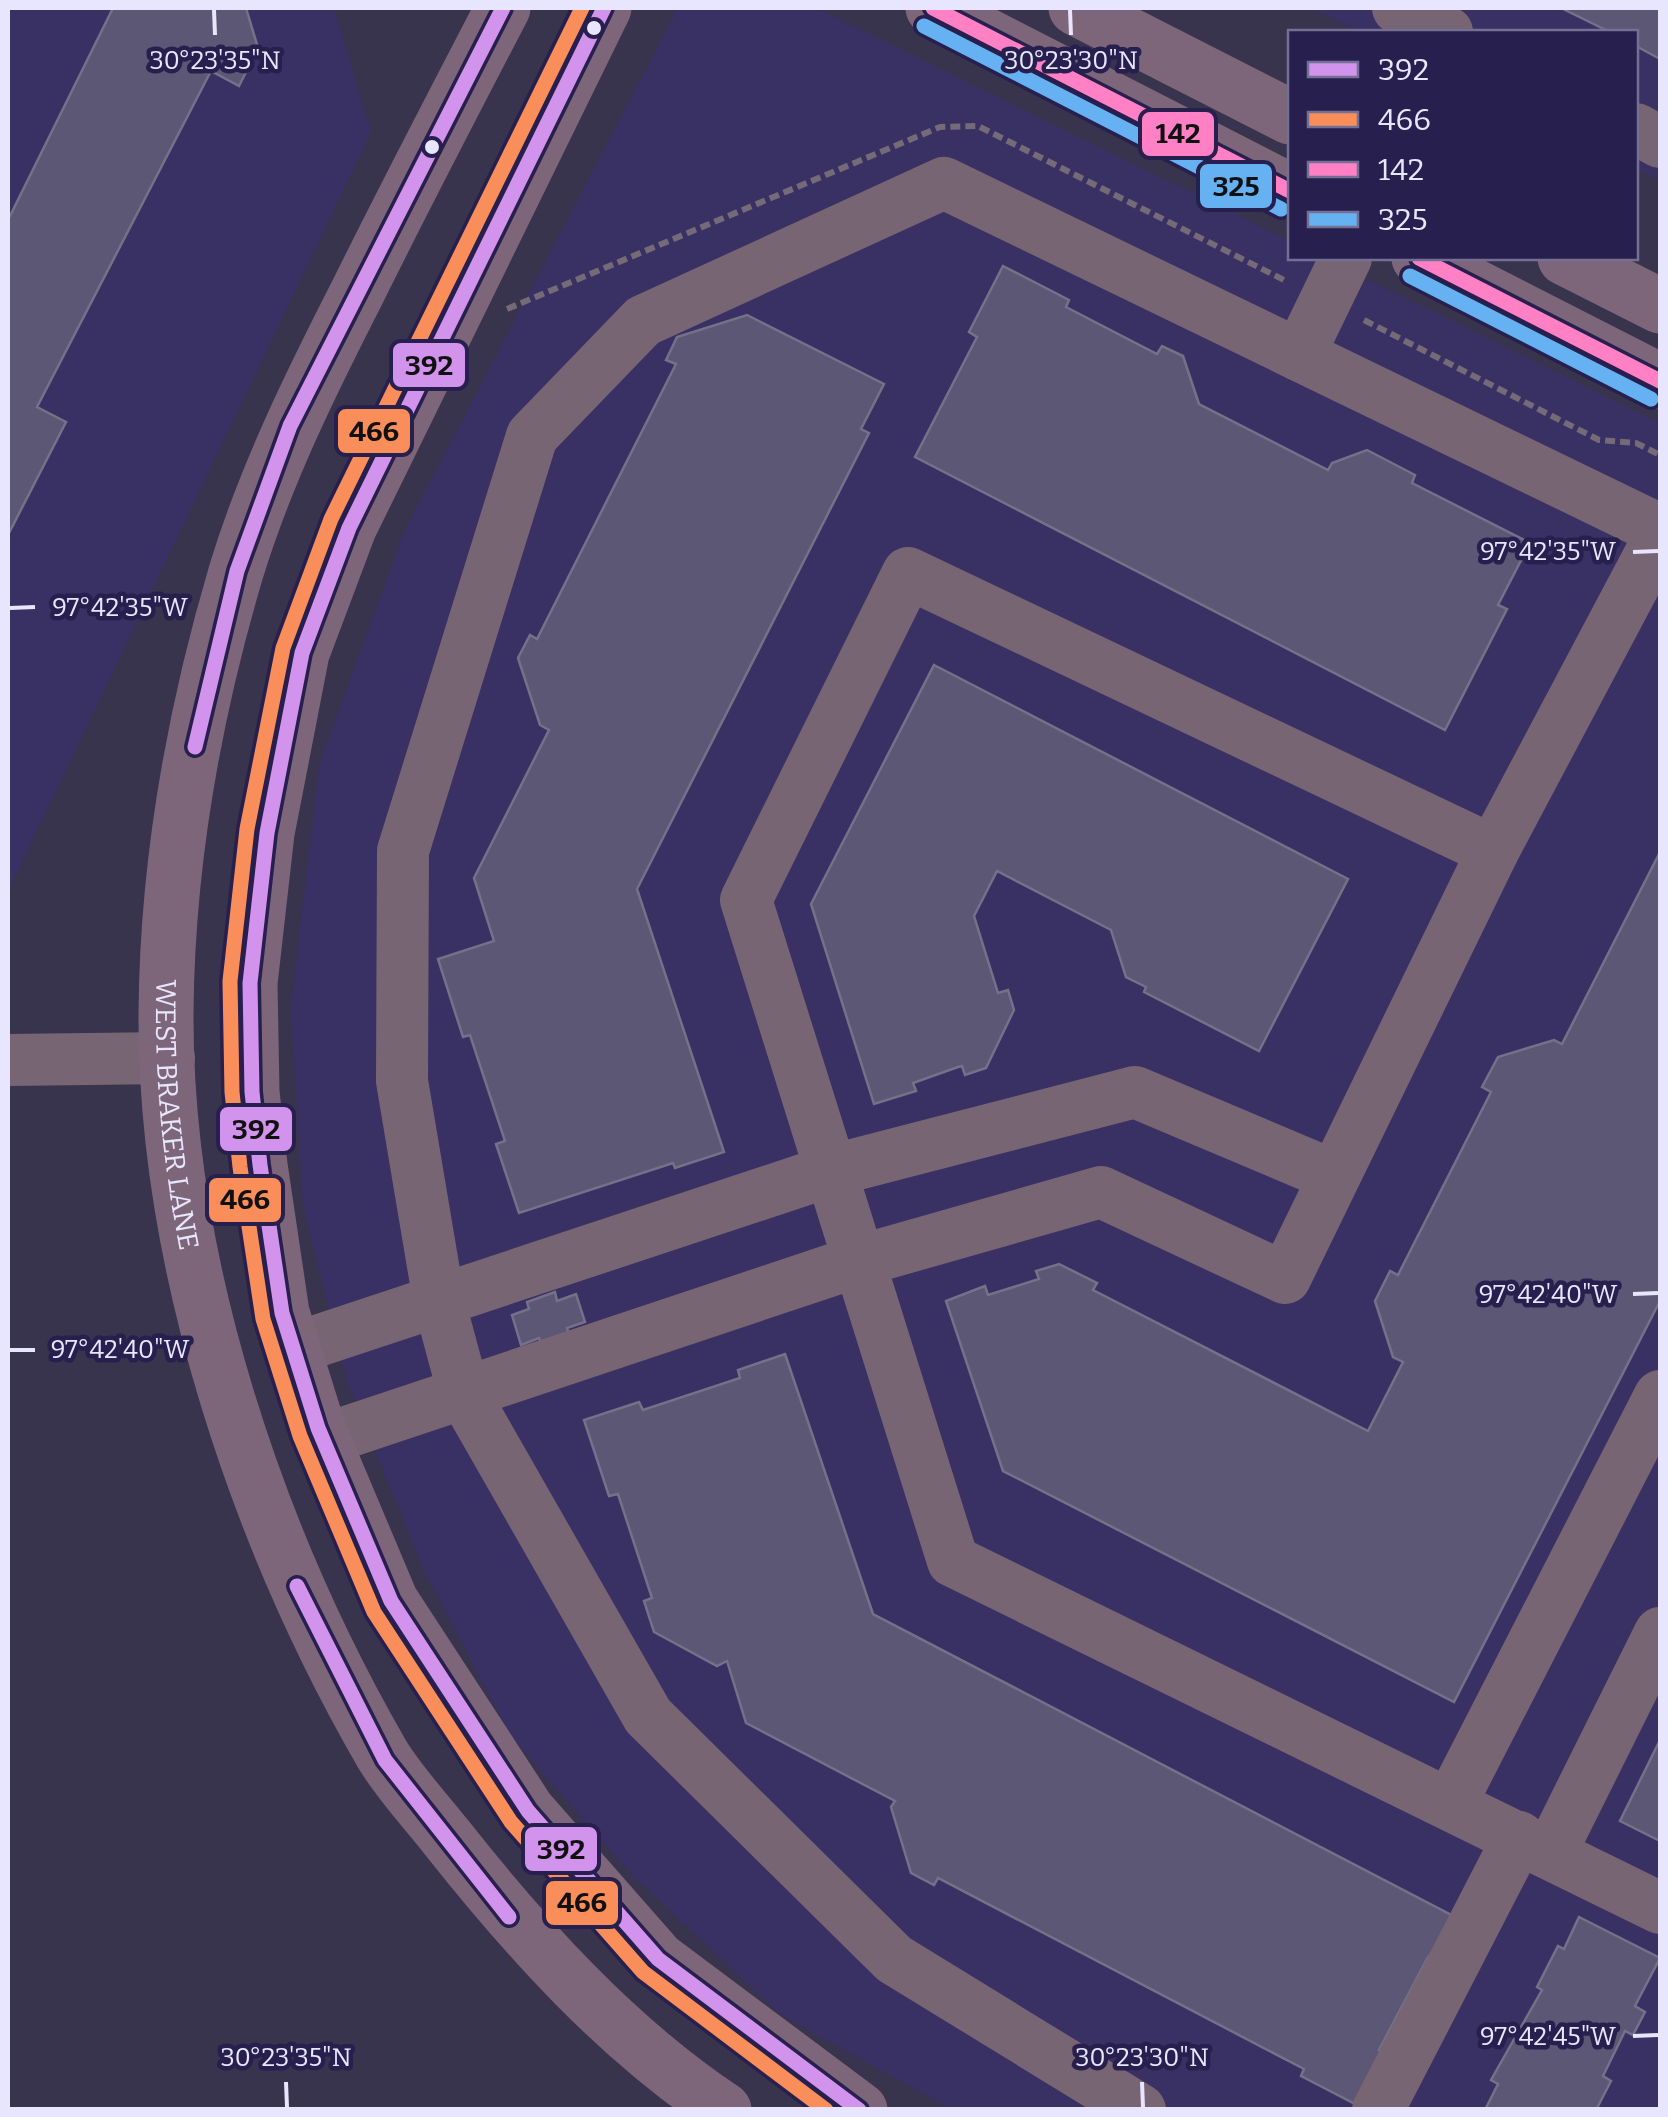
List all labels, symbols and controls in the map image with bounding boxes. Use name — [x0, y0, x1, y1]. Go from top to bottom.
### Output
unlabelled marker — [584, 18, 604, 38]
legend — [1288, 30, 1638, 260]
text: 30°23'35"N — [149, 46, 281, 76]
text: 30°23'30"N — [1004, 46, 1138, 76]
text: 392 — [1378, 52, 1429, 88]
text: 466 — [1378, 102, 1431, 138]
line badge: 142 — [1140, 110, 1216, 158]
text: 142 — [1156, 117, 1200, 150]
unlabelled marker — [422, 137, 442, 157]
text: 142 — [1378, 152, 1424, 188]
line badge: 325 — [1198, 162, 1274, 210]
text: 325 — [1212, 170, 1260, 203]
text: 325 — [1378, 202, 1427, 238]
line badge: 392 — [391, 341, 467, 389]
text: 392 — [405, 349, 453, 382]
line badge: 466 — [336, 407, 412, 455]
text: 466 — [349, 415, 399, 448]
text: 97°42'35"W — [1480, 537, 1616, 567]
text: 97°42'35"W — [52, 593, 188, 623]
street label: WEST BRAKER LANE — [149, 979, 206, 1253]
line badge: 392 — [218, 1105, 294, 1153]
text: 392 — [232, 1113, 280, 1146]
line badge: 466 — [207, 1176, 283, 1224]
text: 466 — [220, 1183, 270, 1216]
text: 97°42'40"W — [1479, 1280, 1618, 1310]
text: 97°42'40"W — [51, 1335, 190, 1365]
line badge: 392 — [523, 1825, 599, 1873]
text: 392 — [537, 1833, 585, 1866]
line badge: 466 — [544, 1879, 620, 1927]
text: 466 — [557, 1886, 607, 1919]
text: 97°42'45"W — [1480, 2022, 1616, 2052]
text: 30°23'35"N — [220, 2043, 352, 2073]
text: 30°23'30"N — [1075, 2043, 1209, 2073]

